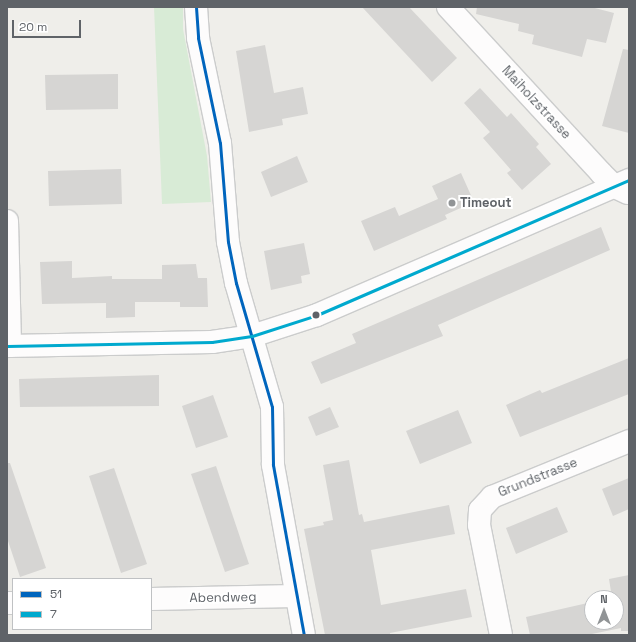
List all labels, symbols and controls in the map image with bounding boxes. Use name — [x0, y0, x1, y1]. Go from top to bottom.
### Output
scale bar — [14, 12, 83, 38]
text: 20 m — [19, 19, 47, 35]
street label: Maiholzstrasse — [498, 63, 574, 143]
place label: Timeout — [460, 195, 511, 211]
marker: Timeout — [447, 198, 457, 208]
unlabelled marker — [311, 310, 321, 320]
street label: Grundstrasse — [496, 455, 580, 501]
legend — [12, 578, 152, 630]
text: 51 — [50, 586, 62, 602]
street label: Abendweg — [189, 590, 257, 606]
north arrow — [584, 590, 624, 630]
text: N — [600, 592, 608, 606]
text: 7 — [50, 606, 57, 622]

